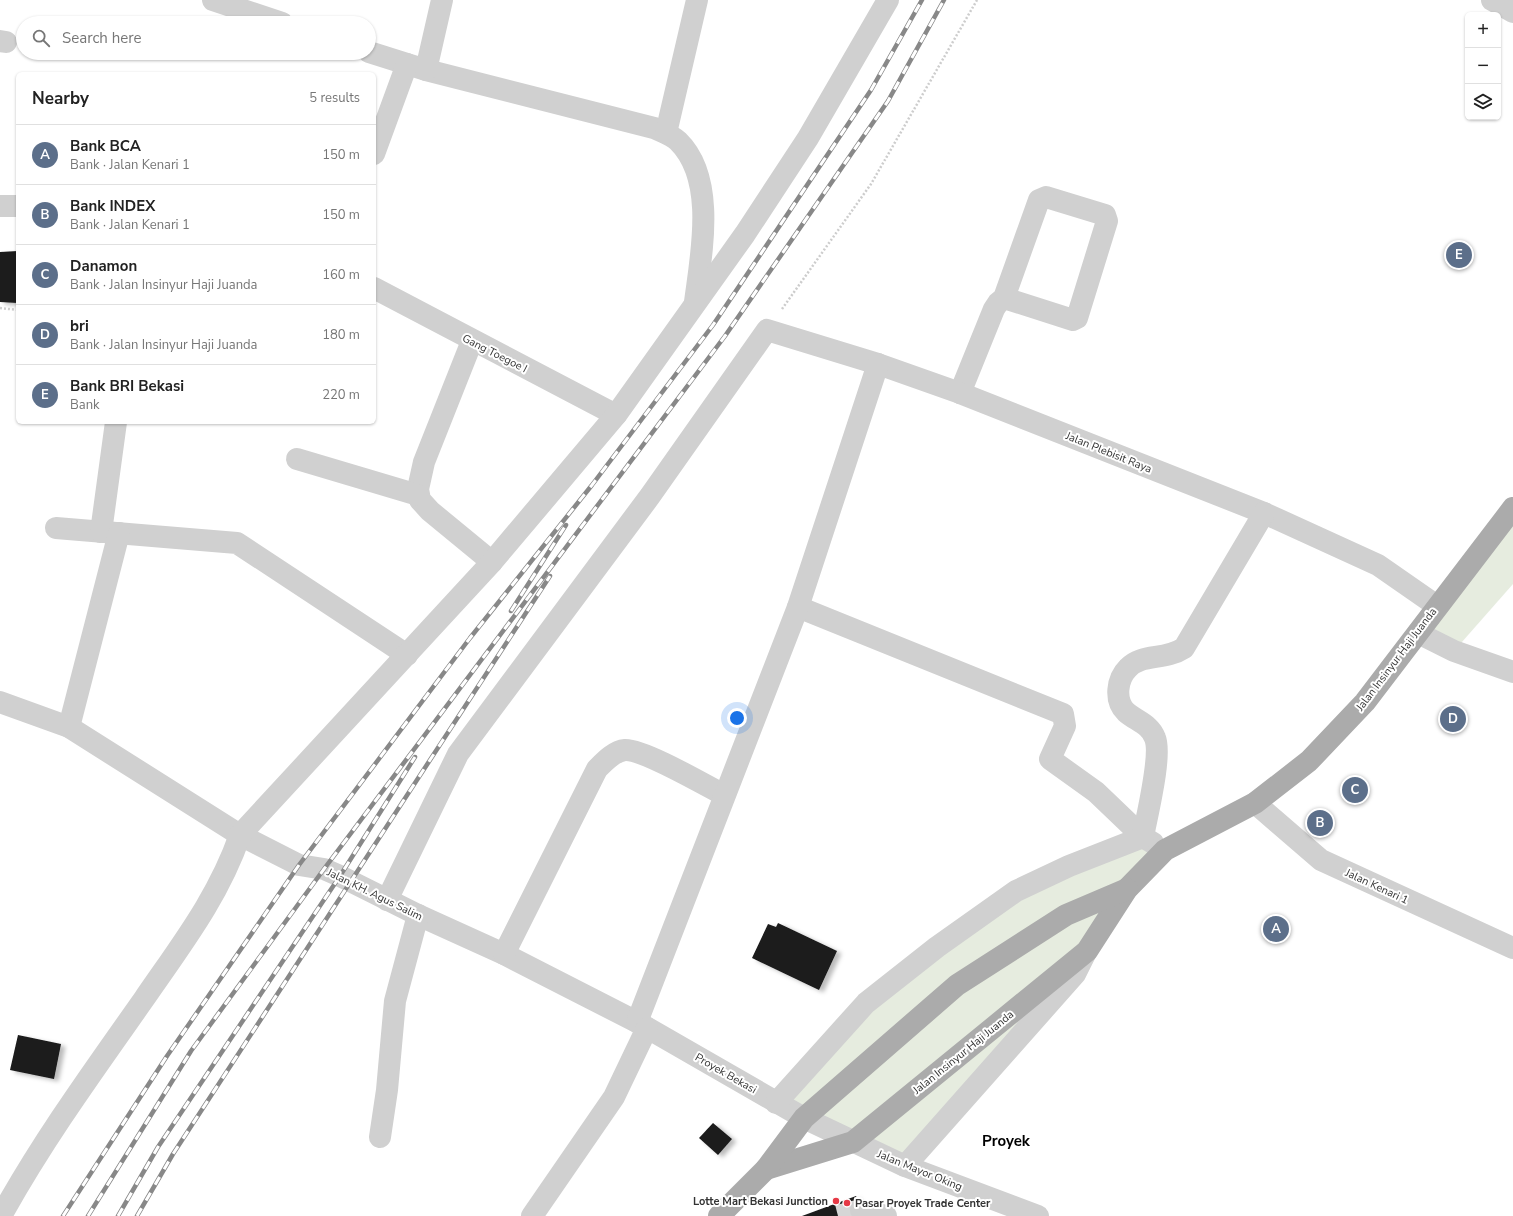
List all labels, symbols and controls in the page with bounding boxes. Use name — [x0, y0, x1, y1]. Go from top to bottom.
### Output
map controls — [1465, 12, 1501, 120]
button: + — [1465, 12, 1501, 48]
search box — [16, 16, 376, 60]
icon: search — [30, 27, 52, 49]
text: Search here — [62, 28, 142, 48]
button: − — [1465, 48, 1501, 84]
button: layers — [1465, 84, 1501, 120]
text: Nearby — [32, 87, 89, 110]
text: 5 results — [309, 89, 360, 107]
text: Bank BCA — [70, 136, 141, 156]
text: A — [40, 146, 50, 164]
text: 150 m — [322, 146, 360, 164]
text: Bank · Jalan Kenari 1 — [70, 156, 190, 174]
text: Bank INDEX — [70, 196, 155, 216]
text: B — [41, 206, 49, 224]
text: 150 m — [322, 206, 360, 224]
text: Bank · Jalan Kenari 1 — [70, 216, 190, 234]
pin: E — [1446, 240, 1472, 270]
text: Danamon — [70, 256, 137, 276]
text: C — [41, 266, 49, 284]
text: 160 m — [322, 266, 360, 284]
text: Bank · Jalan Insinyur Haji Juanda — [70, 276, 258, 294]
text: bri — [70, 316, 89, 336]
text: D — [40, 326, 50, 344]
text: 180 m — [322, 326, 360, 344]
street label: Gang Toegoe I — [460, 331, 530, 376]
text: Bank · Jalan Insinyur Haji Juanda — [70, 336, 258, 354]
text: Bank BRI Bekasi — [70, 376, 184, 396]
text: E — [41, 386, 49, 404]
text: 220 m — [322, 386, 360, 404]
text: Bank — [70, 396, 100, 414]
street label: Jalan Plebisit Raya — [1063, 428, 1154, 477]
street label: Jalan Insinyur Haji Juanda — [1352, 605, 1440, 715]
pin: D — [1440, 704, 1466, 734]
your location — [727, 708, 747, 728]
pin: C — [1342, 775, 1368, 805]
pin: B — [1307, 808, 1333, 838]
street label: Jalan KH. Agus Salim — [324, 864, 425, 924]
street label: Jalan Kenari 1 — [1342, 865, 1411, 908]
pin: A — [1263, 914, 1289, 944]
street label: Jalan Insinyur Haji Juanda — [909, 1007, 1017, 1098]
street label: Proyek Bekasi — [692, 1050, 759, 1097]
district label: Proyek — [982, 1131, 1031, 1151]
street label: Jalan Mayor Oking — [874, 1146, 965, 1194]
place label: Lotte Mart Bekasi Junction — [693, 1194, 828, 1209]
marker: Lotte Mart Bekasi Junction — [831, 1196, 841, 1206]
place label: Pasar Proyek Trade Center — [855, 1196, 991, 1211]
marker: Pasar Proyek Trade Center — [842, 1198, 852, 1208]

